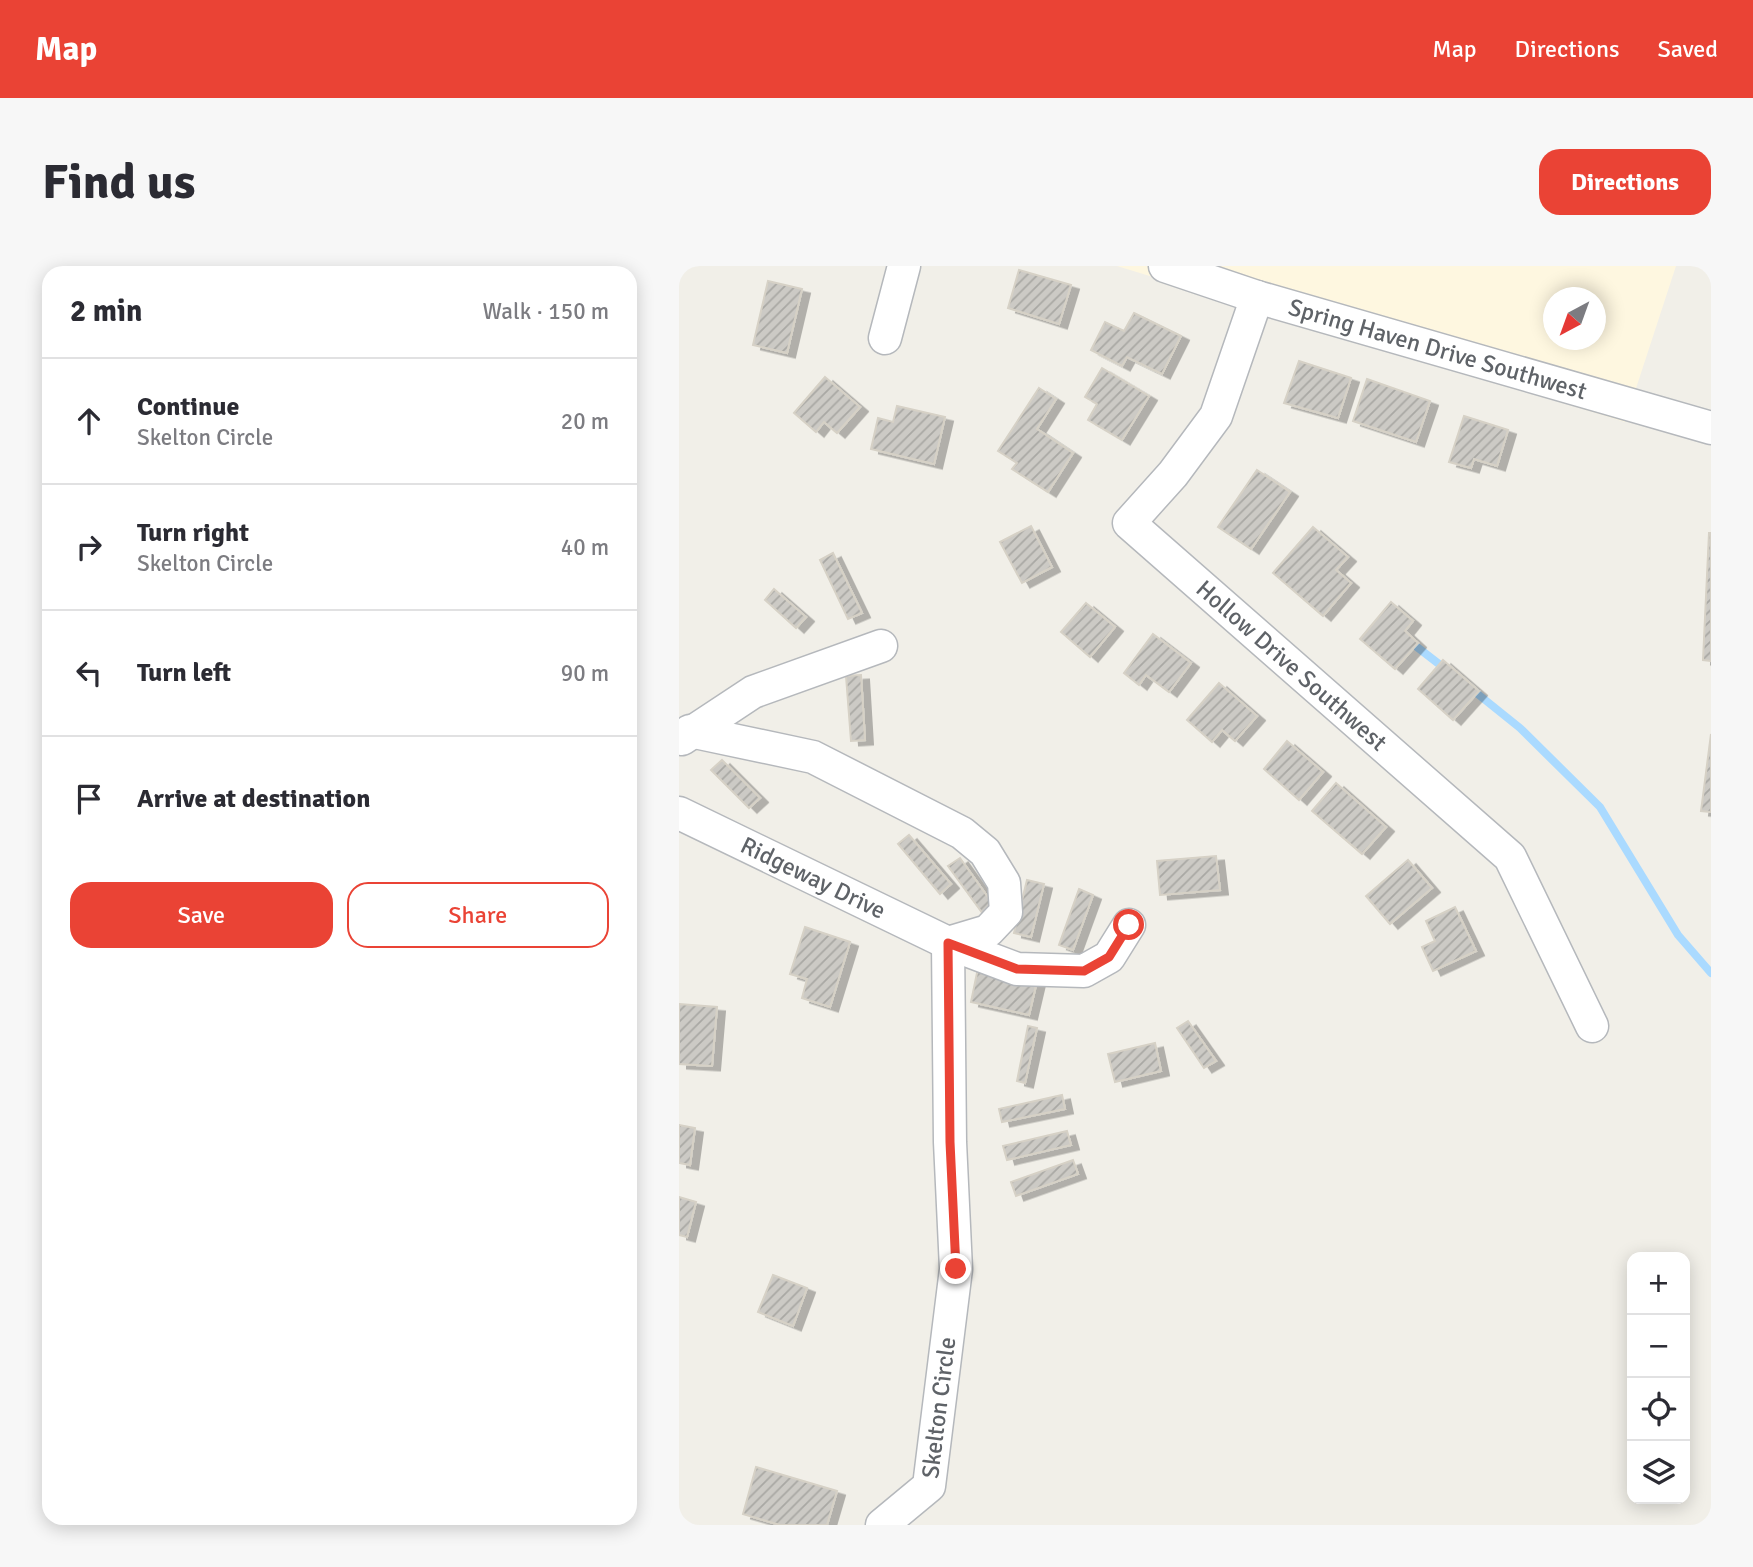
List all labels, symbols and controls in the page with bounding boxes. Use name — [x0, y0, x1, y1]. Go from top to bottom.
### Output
text: Map — [35, 29, 97, 70]
text: Map — [1432, 34, 1477, 64]
text: Directions — [1515, 34, 1620, 64]
text: Saved — [1658, 34, 1718, 64]
button: Directions — [1539, 149, 1711, 215]
text: Find us — [42, 152, 195, 212]
north arrow — [1543, 287, 1606, 350]
street label: Spring Haven Drive Southwest — [1285, 292, 1590, 406]
text: 2 min — [70, 293, 142, 330]
text: Walk · 150 m — [483, 297, 609, 326]
text: Continue — [137, 391, 239, 423]
icon: ahead — [70, 402, 108, 440]
text: 20 m — [561, 407, 609, 436]
text: Skelton Circle — [137, 423, 273, 452]
text: Turn right — [137, 517, 249, 549]
icon: right — [70, 528, 108, 566]
text: 40 m — [561, 533, 609, 562]
text: Skelton Circle — [137, 549, 273, 578]
street label: Hollow Drive Southwest — [1190, 574, 1393, 757]
icon: left — [70, 654, 108, 692]
text: Turn left — [137, 657, 231, 689]
text: 90 m — [561, 659, 609, 688]
icon: arrive — [70, 780, 108, 818]
text: Arrive at destination — [137, 783, 370, 815]
street label: Ridgeway Drive — [736, 830, 890, 926]
button: Save — [70, 882, 333, 948]
button: Share — [347, 882, 609, 948]
route start — [1113, 909, 1144, 940]
map controls — [1627, 1252, 1690, 1504]
button: + — [1627, 1252, 1690, 1315]
route end — [940, 1253, 971, 1284]
button: − — [1627, 1315, 1690, 1378]
street label: Skelton Circle — [915, 1335, 962, 1480]
button: locate — [1627, 1378, 1690, 1441]
button: layers — [1627, 1441, 1690, 1504]

